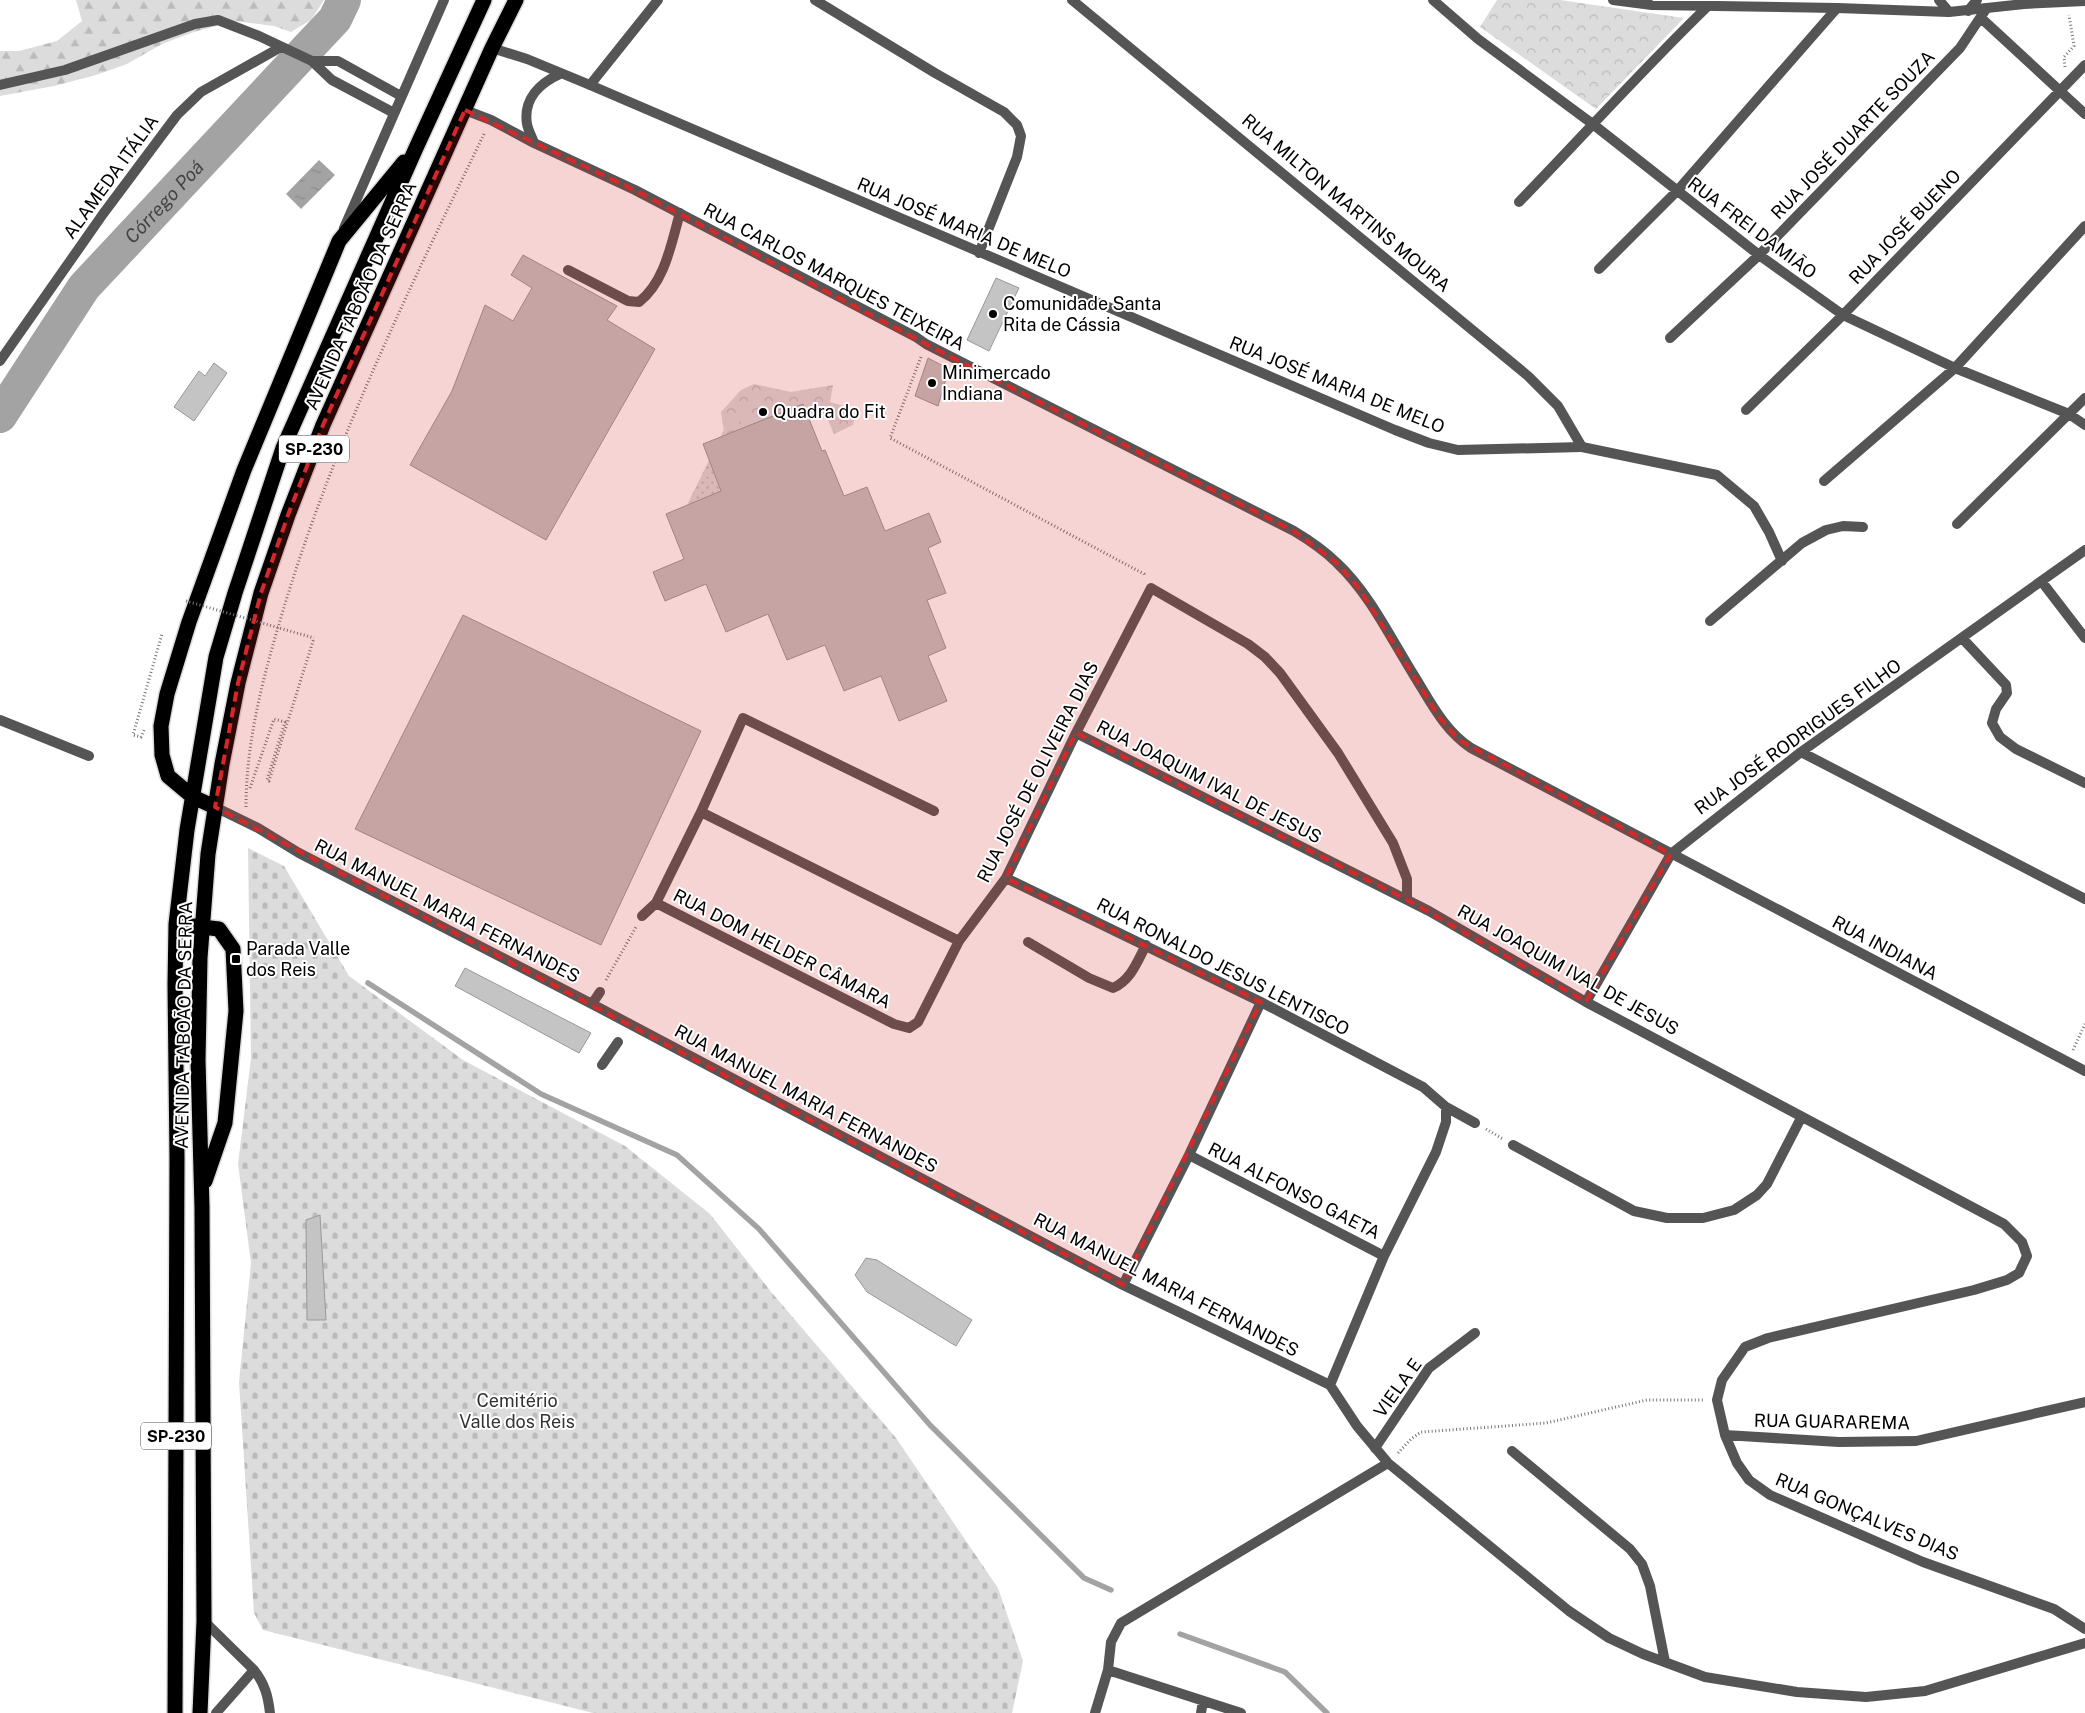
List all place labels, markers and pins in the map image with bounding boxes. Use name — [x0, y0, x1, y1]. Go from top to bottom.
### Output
place label: Comunidade Santa Rita de Cássia — [1003, 293, 1161, 335]
marker: Comunidade Santa Rita de Cássia — [987, 308, 999, 320]
place label: Minimercado Indiana — [942, 362, 1051, 404]
marker: Minimercado Indiana — [926, 377, 938, 389]
place label: Quadra do Fit — [773, 401, 886, 422]
marker: Quadra do Fit — [757, 406, 769, 418]
place label: Parada Valle dos Reis — [246, 938, 350, 980]
marker: Parada Valle dos Reis — [230, 953, 242, 965]

